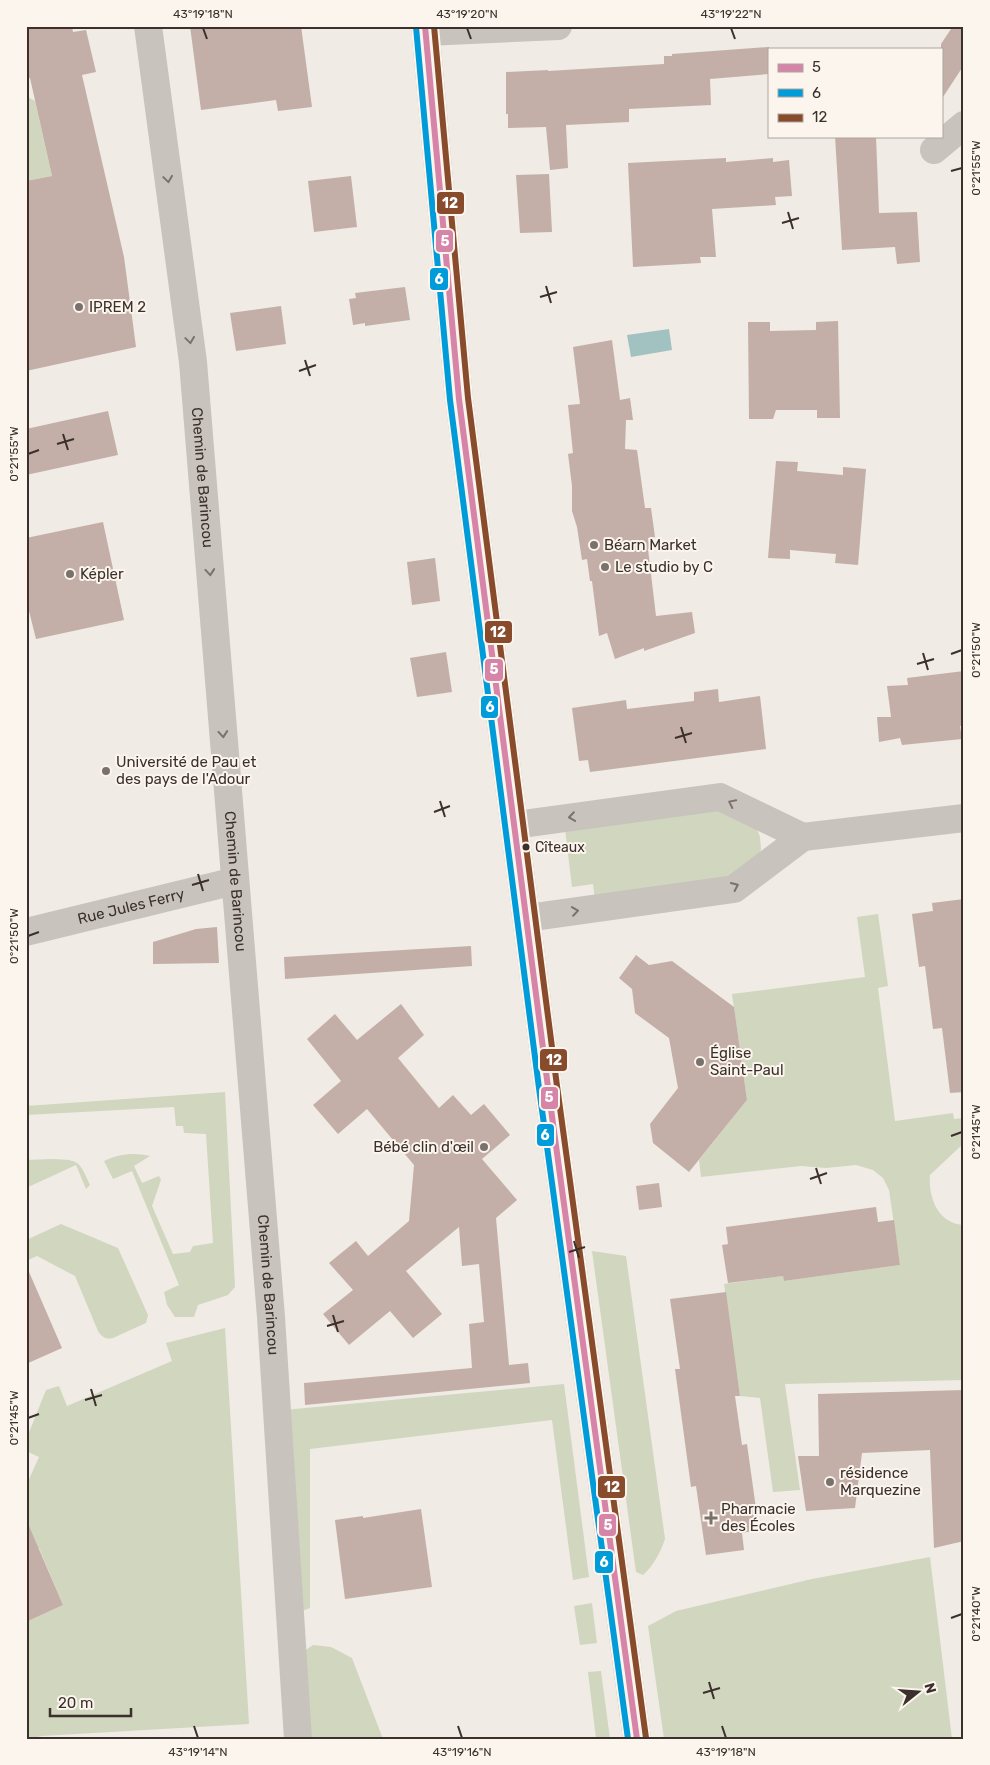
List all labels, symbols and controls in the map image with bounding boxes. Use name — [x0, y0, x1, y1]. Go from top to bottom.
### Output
text: 43°19'18"N — [173, 7, 233, 21]
text: 43°19'20"N — [436, 7, 498, 21]
text: 43°19'22"N — [700, 7, 762, 21]
legend — [768, 48, 942, 138]
text: 5 — [812, 58, 821, 76]
text: 6 — [812, 84, 821, 102]
text: 12 — [812, 108, 827, 126]
text: 0°21'55"W — [969, 140, 983, 196]
one-way arrow — [162, 175, 173, 183]
line badge: 12 — [436, 191, 465, 215]
text: 12 — [442, 195, 458, 212]
line badge: 5 — [435, 229, 454, 253]
text: 5 — [440, 233, 450, 250]
line badge: 6 — [429, 267, 449, 291]
text: 6 — [434, 271, 444, 288]
place label: IPREM 2 — [89, 298, 146, 316]
marker: IPREM 2 — [73, 301, 85, 313]
one-way arrow — [184, 336, 194, 344]
street label: Chemin de Barincou — [188, 407, 217, 549]
text: 0°21'55"W — [7, 426, 21, 482]
place label: Béarn Market — [604, 536, 697, 554]
marker: Béarn Market — [588, 539, 600, 551]
place label: Le studio by C — [615, 558, 713, 576]
marker: Le studio by C — [599, 561, 611, 573]
place label: Képler — [80, 565, 124, 583]
marker: Képler — [64, 568, 76, 580]
one-way arrow — [204, 568, 215, 576]
line badge: 12 — [484, 620, 513, 644]
text: 0°21'50"W — [969, 622, 983, 678]
text: 12 — [490, 624, 506, 641]
line badge: 5 — [484, 658, 504, 682]
text: 5 — [489, 661, 499, 678]
line badge: 6 — [480, 695, 499, 719]
text: 6 — [485, 699, 495, 716]
one-way arrow — [217, 730, 228, 738]
place label: Université de Pau et des pays de l'Adour — [116, 753, 256, 788]
marker: Université de Pau et des pays de l'Adour — [100, 765, 112, 777]
one-way arrow — [728, 799, 737, 809]
street label: Chemin de Barincou — [221, 810, 250, 952]
one-way arrow — [568, 811, 576, 822]
place label: Cîteaux — [535, 839, 585, 856]
marker: Cîteaux — [521, 842, 531, 852]
one-way arrow — [729, 883, 738, 893]
street label: Rue Jules Ferry — [76, 885, 186, 928]
one-way arrow — [570, 907, 579, 917]
text: 0°21'50"W — [7, 908, 21, 964]
place label: Église Saint-Paul — [710, 1044, 784, 1079]
line badge: 12 — [539, 1048, 568, 1072]
text: 12 — [546, 1052, 562, 1069]
marker: Église Saint-Paul — [694, 1056, 706, 1068]
line badge: 5 — [540, 1086, 559, 1110]
text: 5 — [544, 1089, 554, 1106]
text: 0°21'45"W — [969, 1104, 983, 1160]
line badge: 6 — [536, 1123, 555, 1147]
text: 6 — [540, 1127, 550, 1144]
place label: Bébé clin d'œil — [373, 1138, 474, 1156]
marker: Bébé clin d'œil — [478, 1141, 490, 1153]
street label: Chemin de Barincou — [254, 1214, 282, 1356]
text: 0°21'45"W — [7, 1390, 21, 1446]
place label: résidence Marquezine — [840, 1464, 921, 1499]
line badge: 12 — [597, 1475, 626, 1499]
marker: résidence Marquezine — [824, 1476, 836, 1488]
text: 12 — [604, 1479, 620, 1496]
place label: Pharmacie des Écoles — [721, 1500, 796, 1535]
marker: Pharmacie des Écoles — [705, 1512, 717, 1524]
line badge: 5 — [598, 1513, 617, 1537]
text: 5 — [603, 1517, 613, 1534]
line badge: 6 — [594, 1550, 614, 1574]
text: 6 — [599, 1554, 609, 1571]
text: 0°21'40"W — [969, 1586, 983, 1642]
north arrow — [892, 1668, 942, 1718]
text: N — [920, 1681, 940, 1696]
scale bar — [50, 1685, 131, 1717]
text: 20 m — [58, 1694, 93, 1712]
text: 43°19'14"N — [168, 1745, 228, 1759]
text: 43°19'16"N — [433, 1745, 491, 1759]
text: 43°19'18"N — [696, 1745, 756, 1759]

